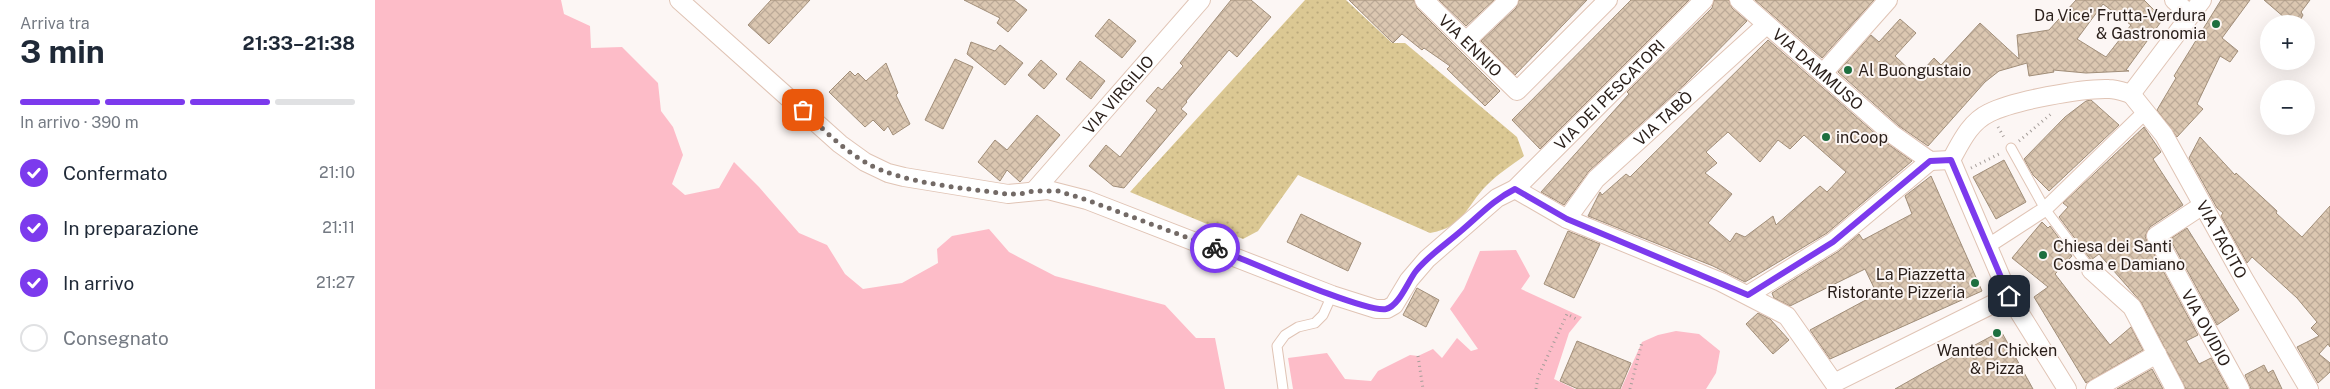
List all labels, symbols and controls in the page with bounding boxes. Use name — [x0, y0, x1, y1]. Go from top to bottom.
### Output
place label: Da Vice' Frutta-Verdura & Gastronomia — [2034, 6, 2206, 43]
street label: VIA ENNIO — [1435, 10, 1506, 81]
text: Arriva tra — [20, 14, 90, 33]
map controls — [2260, 15, 2315, 135]
button: + — [2260, 15, 2315, 70]
marker: Da Vice' Frutta-Verdura & Gastronomia — [2210, 18, 2222, 30]
street label: VIA DAMMUSO — [1769, 24, 1867, 114]
text: 21:33–21:38 — [243, 32, 355, 54]
text: 3 min — [20, 33, 105, 70]
street label: VIA DEI PESCATORI — [1550, 35, 1669, 154]
street label: VIA VIRGILIO — [1079, 52, 1158, 138]
place label: Al Buongustaio — [1858, 61, 1971, 80]
marker: Al Buongustaio — [1842, 64, 1854, 76]
button: − — [2260, 80, 2315, 135]
street label: VIA TABÒ — [1630, 86, 1696, 150]
pin — [782, 89, 824, 131]
icon: bag — [789, 96, 817, 124]
text: In arrivo · 390 m — [20, 113, 139, 132]
place label: inCoop — [1836, 128, 1888, 147]
marker: inCoop — [1820, 131, 1832, 143]
icon: check — [20, 159, 48, 187]
text: Confermato — [63, 162, 167, 184]
text: 21:10 — [319, 163, 355, 182]
street label: VIA TACITO — [2193, 197, 2251, 282]
icon: check — [20, 214, 48, 242]
text: In preparazione — [63, 217, 199, 239]
text: 21:11 — [322, 218, 355, 237]
courier — [1190, 223, 1240, 273]
icon: bike — [1201, 234, 1229, 262]
place label: Chiesa dei Santi Cosma e Damiano — [2053, 237, 2185, 274]
marker: Chiesa dei Santi Cosma e Damiano — [2037, 249, 2049, 261]
place label: La Piazzetta Ristorante Pizzeria — [1827, 265, 1965, 302]
icon: check — [20, 269, 48, 297]
text: In arrivo — [63, 272, 134, 294]
text: 21:27 — [316, 273, 355, 292]
pin — [1988, 275, 2030, 317]
marker: La Piazzetta Ristorante Pizzeria — [1969, 277, 1981, 289]
icon: home — [1995, 282, 2023, 310]
street label: VIA OVIDIO — [2178, 286, 2235, 369]
text: Consegnato — [63, 327, 169, 349]
marker: Wanted Chicken & Pizza — [1991, 327, 2003, 339]
place label: Wanted Chicken & Pizza — [1937, 341, 2057, 378]

